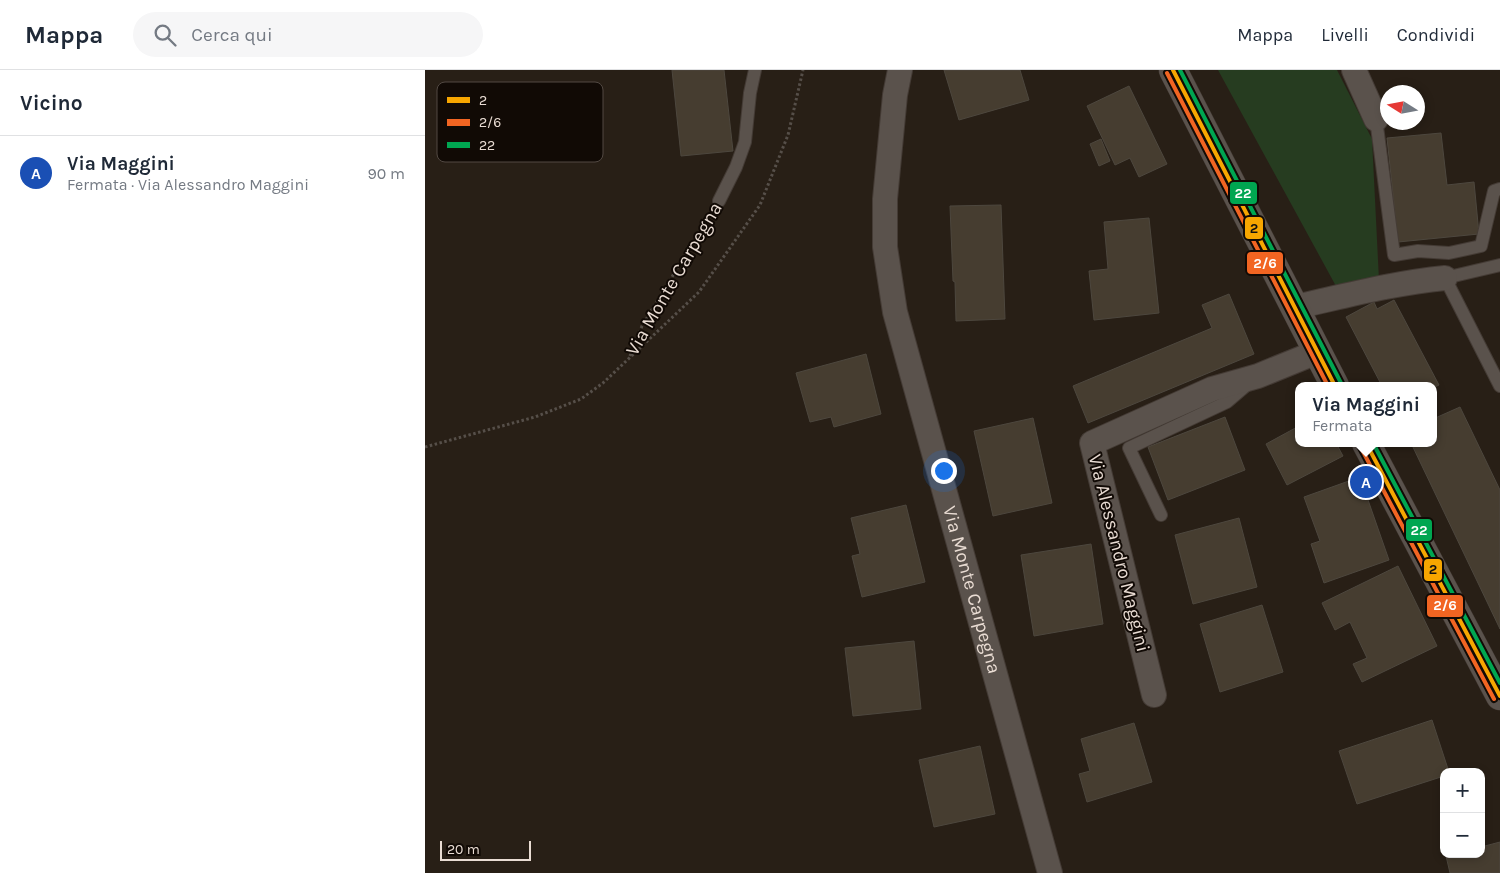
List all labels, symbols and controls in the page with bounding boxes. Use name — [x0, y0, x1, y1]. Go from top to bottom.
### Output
search box — [133, 12, 483, 57]
text: Mappa — [25, 21, 103, 49]
icon: search — [151, 21, 179, 49]
text: Cerca qui — [191, 24, 273, 46]
text: Mappa — [1237, 24, 1293, 46]
text: Livelli — [1321, 24, 1369, 46]
text: Condividi — [1397, 24, 1475, 46]
legend — [437, 82, 603, 162]
north arrow — [1380, 85, 1425, 130]
text: Vicino — [20, 91, 83, 115]
text: 2 — [479, 92, 487, 109]
text: 2/6 — [479, 114, 501, 131]
text: 22 — [479, 137, 495, 154]
text: Via Maggini — [67, 153, 175, 175]
text: A — [31, 164, 41, 183]
text: 90 m — [367, 164, 405, 183]
text: Fermata · Via Alessandro Maggini — [67, 175, 309, 194]
line badge: 22 — [1229, 181, 1258, 205]
text: 22 — [1235, 185, 1251, 202]
street label: Via Monte Carpegna — [621, 199, 727, 359]
line badge: 2 — [1244, 216, 1264, 240]
text: 2 — [1250, 220, 1258, 237]
line badge: 2/6 — [1246, 251, 1284, 275]
text: 2/6 — [1253, 255, 1277, 272]
popup — [1295, 382, 1437, 447]
text: Via Maggini — [1312, 394, 1420, 416]
text: Fermata — [1312, 416, 1373, 435]
street label: Via Alessandro Maggini — [1084, 452, 1154, 654]
your location — [931, 458, 957, 484]
pin: A — [1350, 463, 1382, 501]
street label: Via Monte Carpegna — [938, 503, 1005, 676]
line badge: 22 — [1405, 518, 1433, 542]
text: 22 — [1411, 522, 1427, 539]
line badge: 2 — [1423, 558, 1443, 582]
text: 2 — [1429, 561, 1437, 578]
line badge: 2/6 — [1426, 594, 1464, 618]
text: 2/6 — [1433, 597, 1457, 614]
map controls — [1440, 768, 1485, 858]
button: + — [1440, 768, 1485, 813]
button: − — [1440, 813, 1485, 858]
scale bar — [440, 838, 531, 861]
text: 20 m — [447, 841, 480, 858]

